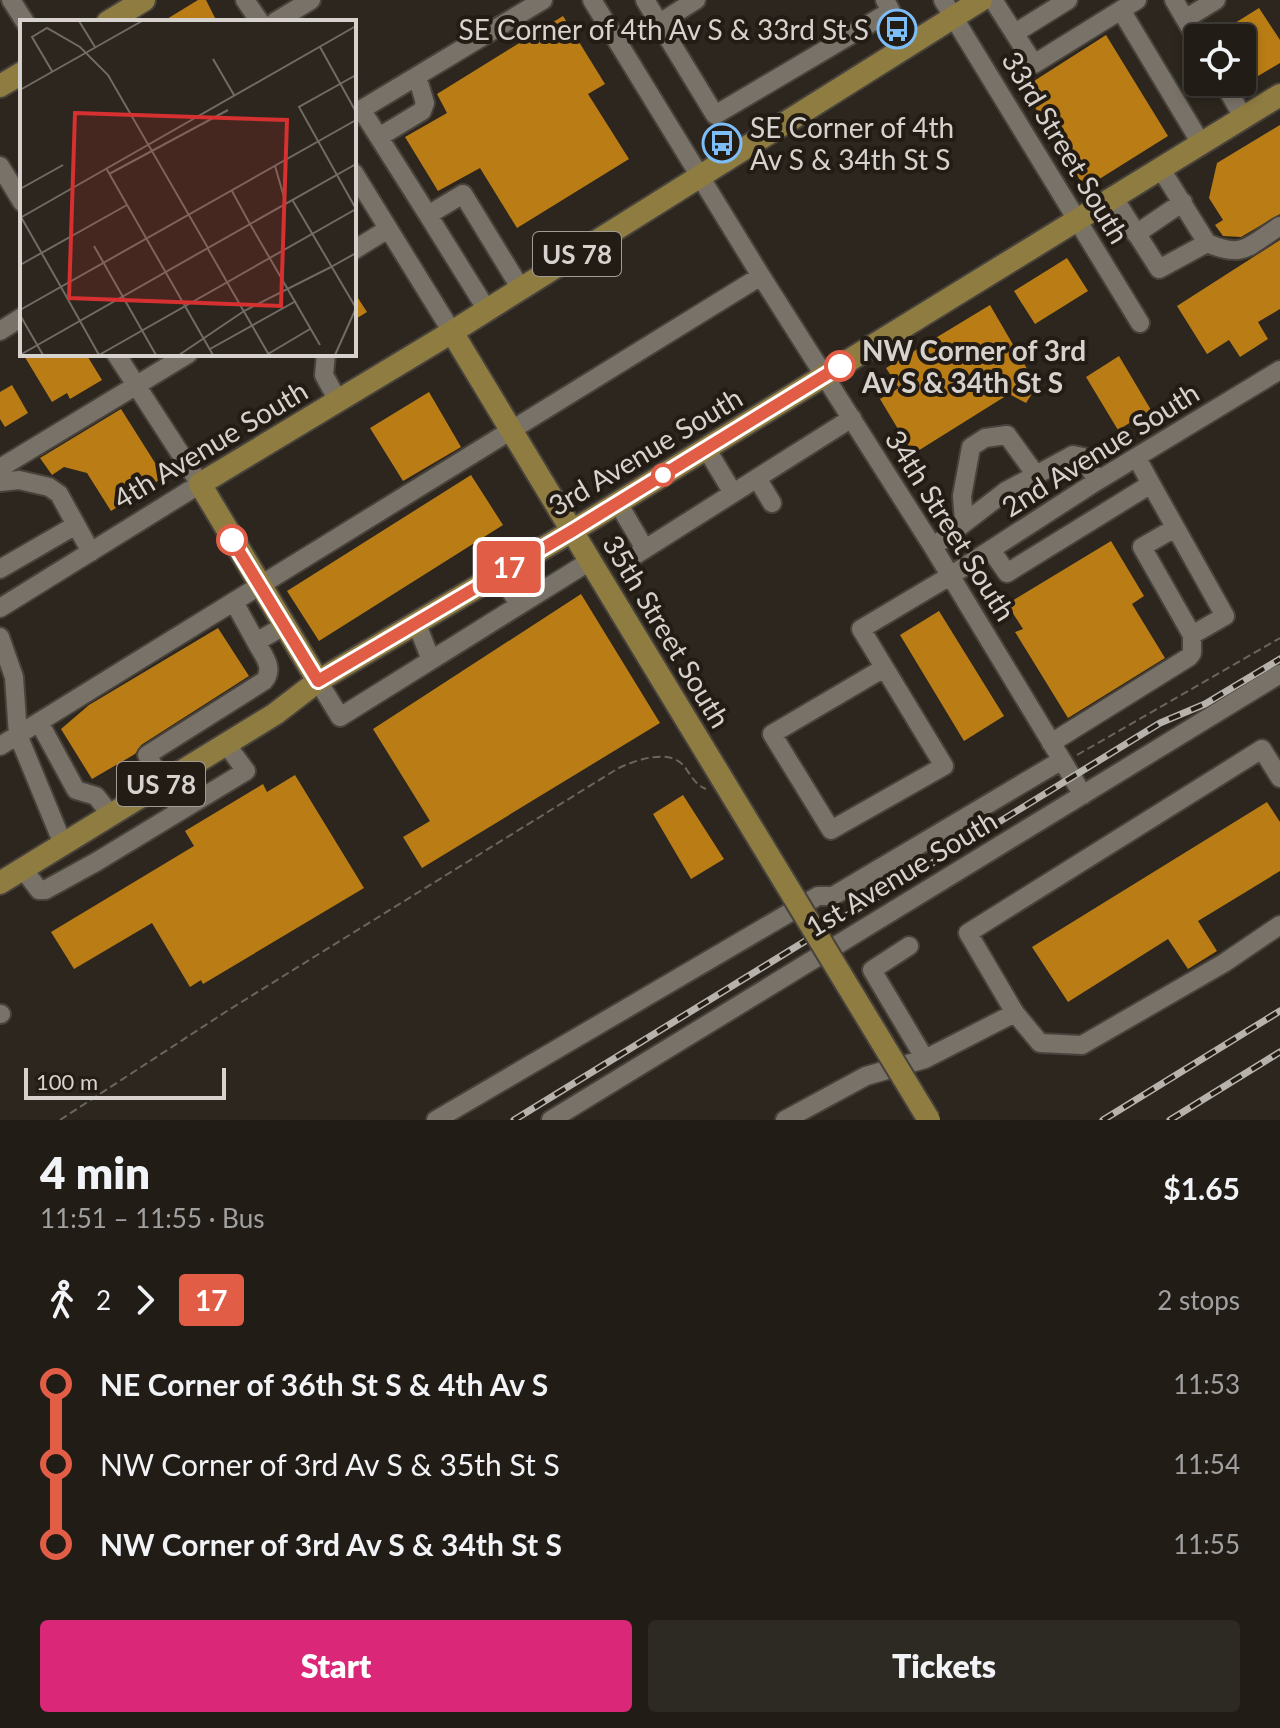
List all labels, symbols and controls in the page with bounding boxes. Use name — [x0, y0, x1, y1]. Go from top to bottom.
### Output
bus stop icon: SE Corner of 4th Av S & 33rd St S — [876, 8, 918, 50]
place label: SE Corner of 4th Av S & 33rd St S — [458, 12, 869, 46]
inset map — [20, 20, 356, 356]
map controls — [1184, 24, 1256, 96]
button: locate — [1184, 24, 1256, 96]
street label: 33rd Street South — [995, 45, 1137, 249]
place label: SE Corner of 4th Av S & 34th St S — [750, 110, 954, 176]
bus stop icon: SE Corner of 4th Av S & 34th St S — [701, 122, 743, 164]
road number: US 78 — [533, 232, 621, 276]
place label: NW Corner of 3rd Av S & 34th St S — [861, 333, 1086, 399]
marker: NW Corner of 3rd Av S & 34th St S — [825, 351, 855, 381]
street label: 4th Avenue South — [107, 373, 313, 515]
street label: 2nd Avenue South — [995, 375, 1205, 523]
street label: 3rd Avenue South — [542, 380, 748, 522]
street label: 34th Street South — [879, 423, 1023, 627]
unlabelled marker — [652, 464, 674, 486]
unlabelled marker — [217, 525, 247, 555]
street label: 35th Street South — [596, 529, 738, 733]
line badge: 17 — [473, 541, 545, 593]
text: 17 — [493, 550, 525, 584]
road number: US 78 — [117, 762, 205, 806]
street label: 1st Avenue South — [799, 803, 1003, 943]
scale bar — [24, 1064, 226, 1100]
text: 100 m — [36, 1068, 98, 1095]
text: 4 min — [40, 1146, 150, 1198]
text: $1.65 — [1163, 1170, 1240, 1206]
text: 11:51 – 11:55 · Bus — [40, 1202, 264, 1234]
icon: walk — [40, 1278, 84, 1322]
icon: forward — [123, 1278, 167, 1322]
text: 17 — [195, 1283, 228, 1317]
text: 2 — [96, 1284, 111, 1316]
text: 2 stops — [1157, 1284, 1240, 1316]
text: NE Corner of 36th St S & 4th Av S — [100, 1366, 548, 1402]
text: 11:53 — [1173, 1368, 1240, 1400]
text: NW Corner of 3rd Av S & 35th St S — [100, 1446, 560, 1482]
text: 11:54 — [1173, 1448, 1240, 1480]
text: NW Corner of 3rd Av S & 34th St S — [100, 1526, 562, 1562]
text: 11:55 — [1173, 1528, 1240, 1560]
button: Start — [40, 1620, 632, 1712]
button: Tickets — [648, 1620, 1240, 1712]

